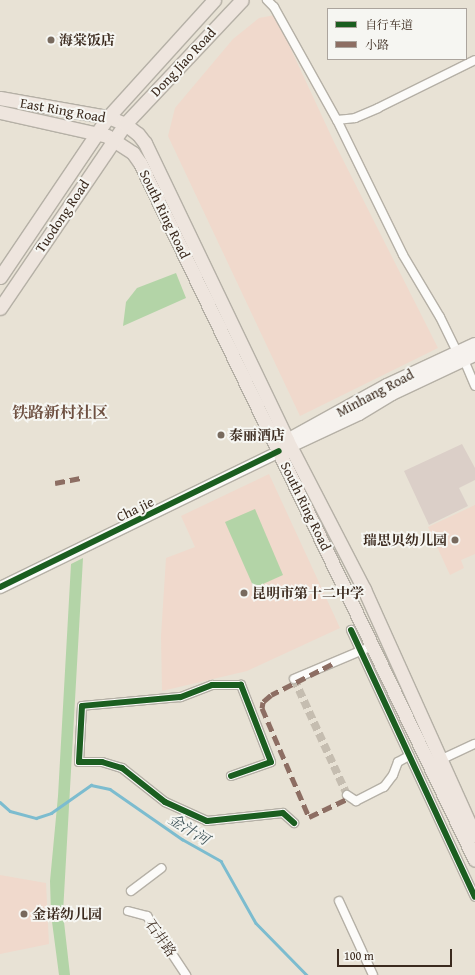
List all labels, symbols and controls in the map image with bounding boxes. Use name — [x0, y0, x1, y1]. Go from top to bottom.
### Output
legend — [327, 8, 467, 60]
text: 自行车道 — [365, 16, 413, 33]
street label: Dong Jiao Road — [147, 24, 219, 100]
place label: 海棠饭店 — [59, 32, 115, 48]
marker: 海棠饭店 — [46, 35, 56, 45]
text: 小路 — [365, 36, 389, 53]
street label: East Ring Road — [19, 94, 107, 126]
street label: South Ring Road — [136, 167, 194, 261]
street label: Tuodong Road — [31, 176, 93, 256]
street label: Minhang Road — [334, 366, 416, 420]
district label: 铁路新村社区 — [12, 402, 108, 422]
place label: 泰丽酒店 — [229, 427, 285, 443]
marker: 泰丽酒店 — [216, 430, 226, 440]
street label: South Ring Road — [277, 459, 335, 553]
street label: Cha jie — [114, 493, 156, 525]
place label: 瑞思贝幼儿园 — [363, 532, 447, 548]
marker: 瑞思贝幼儿园 — [450, 535, 460, 545]
place label: 昆明市第十二中学 — [252, 585, 364, 601]
marker: 昆明市第十二中学 — [239, 588, 249, 598]
water label: 金汁河 — [165, 809, 213, 849]
place label: 金诺幼儿园 — [32, 906, 102, 922]
marker: 金诺幼儿园 — [19, 909, 29, 919]
street label: 石井路 — [142, 916, 180, 960]
scale bar — [339, 941, 454, 967]
text: 100 m — [344, 947, 374, 964]

